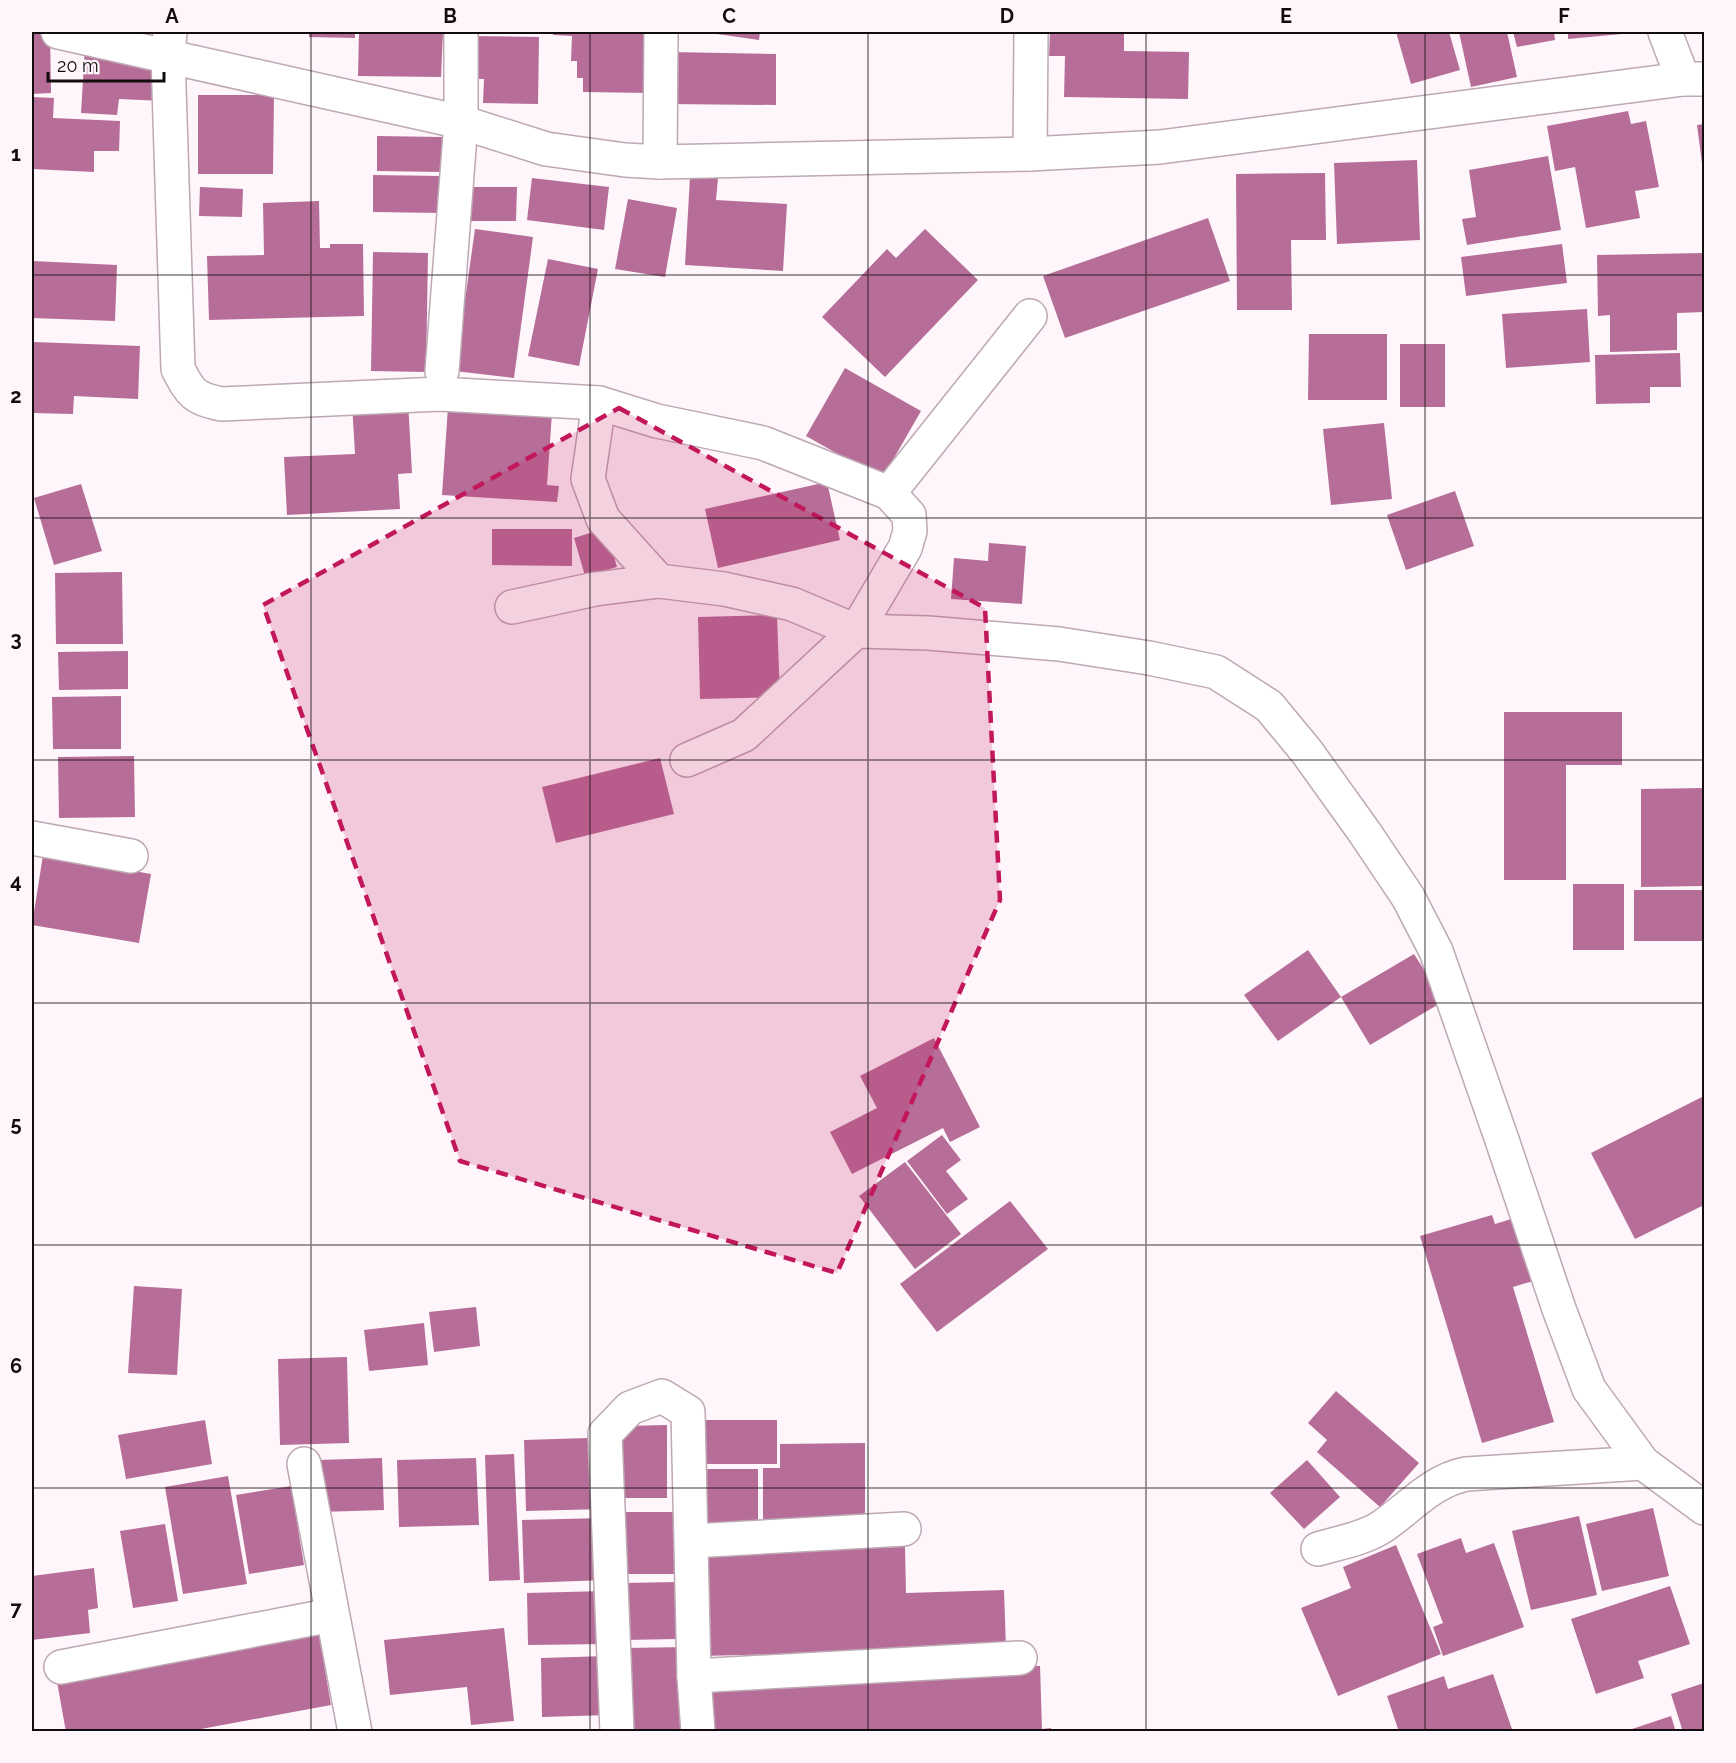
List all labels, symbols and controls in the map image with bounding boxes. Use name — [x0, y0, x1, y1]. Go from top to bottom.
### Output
text: A — [165, 4, 179, 28]
text: B — [443, 4, 457, 28]
text: C — [722, 4, 736, 28]
text: D — [1000, 4, 1014, 28]
text: E — [1280, 4, 1292, 28]
text: F — [1558, 4, 1570, 28]
scale bar — [48, 45, 164, 83]
text: 20 m — [57, 55, 99, 76]
text: 1 — [11, 142, 21, 166]
text: 2 — [10, 384, 22, 408]
text: 3 — [10, 627, 22, 651]
text: 4 — [10, 869, 22, 893]
text: 5 — [10, 1112, 22, 1136]
text: 6 — [10, 1354, 22, 1378]
text: 7 — [10, 1597, 22, 1621]

